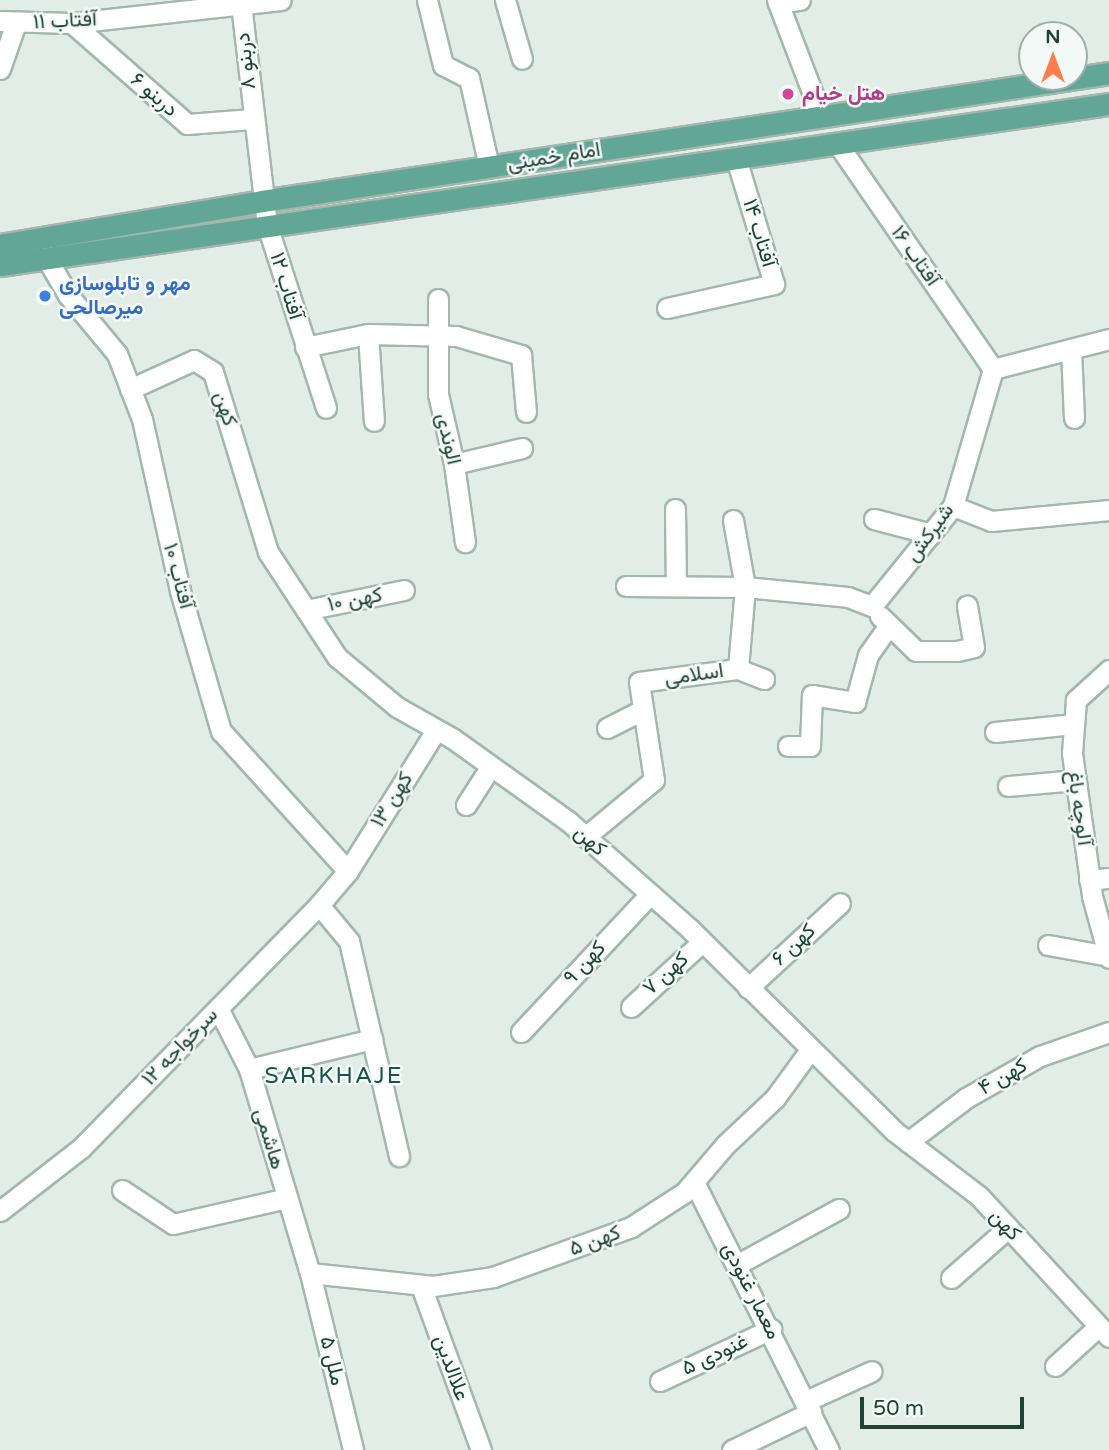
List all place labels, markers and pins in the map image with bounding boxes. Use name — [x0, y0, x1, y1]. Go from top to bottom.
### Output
place label: هتل خیام — [802, 81, 885, 107]
marker: هتل خیام — [780, 86, 796, 102]
place label: مهر و تابلوسازی میرصالحی — [59, 271, 191, 321]
marker: مهر و تابلوسازی میرصالحی — [37, 288, 53, 304]

